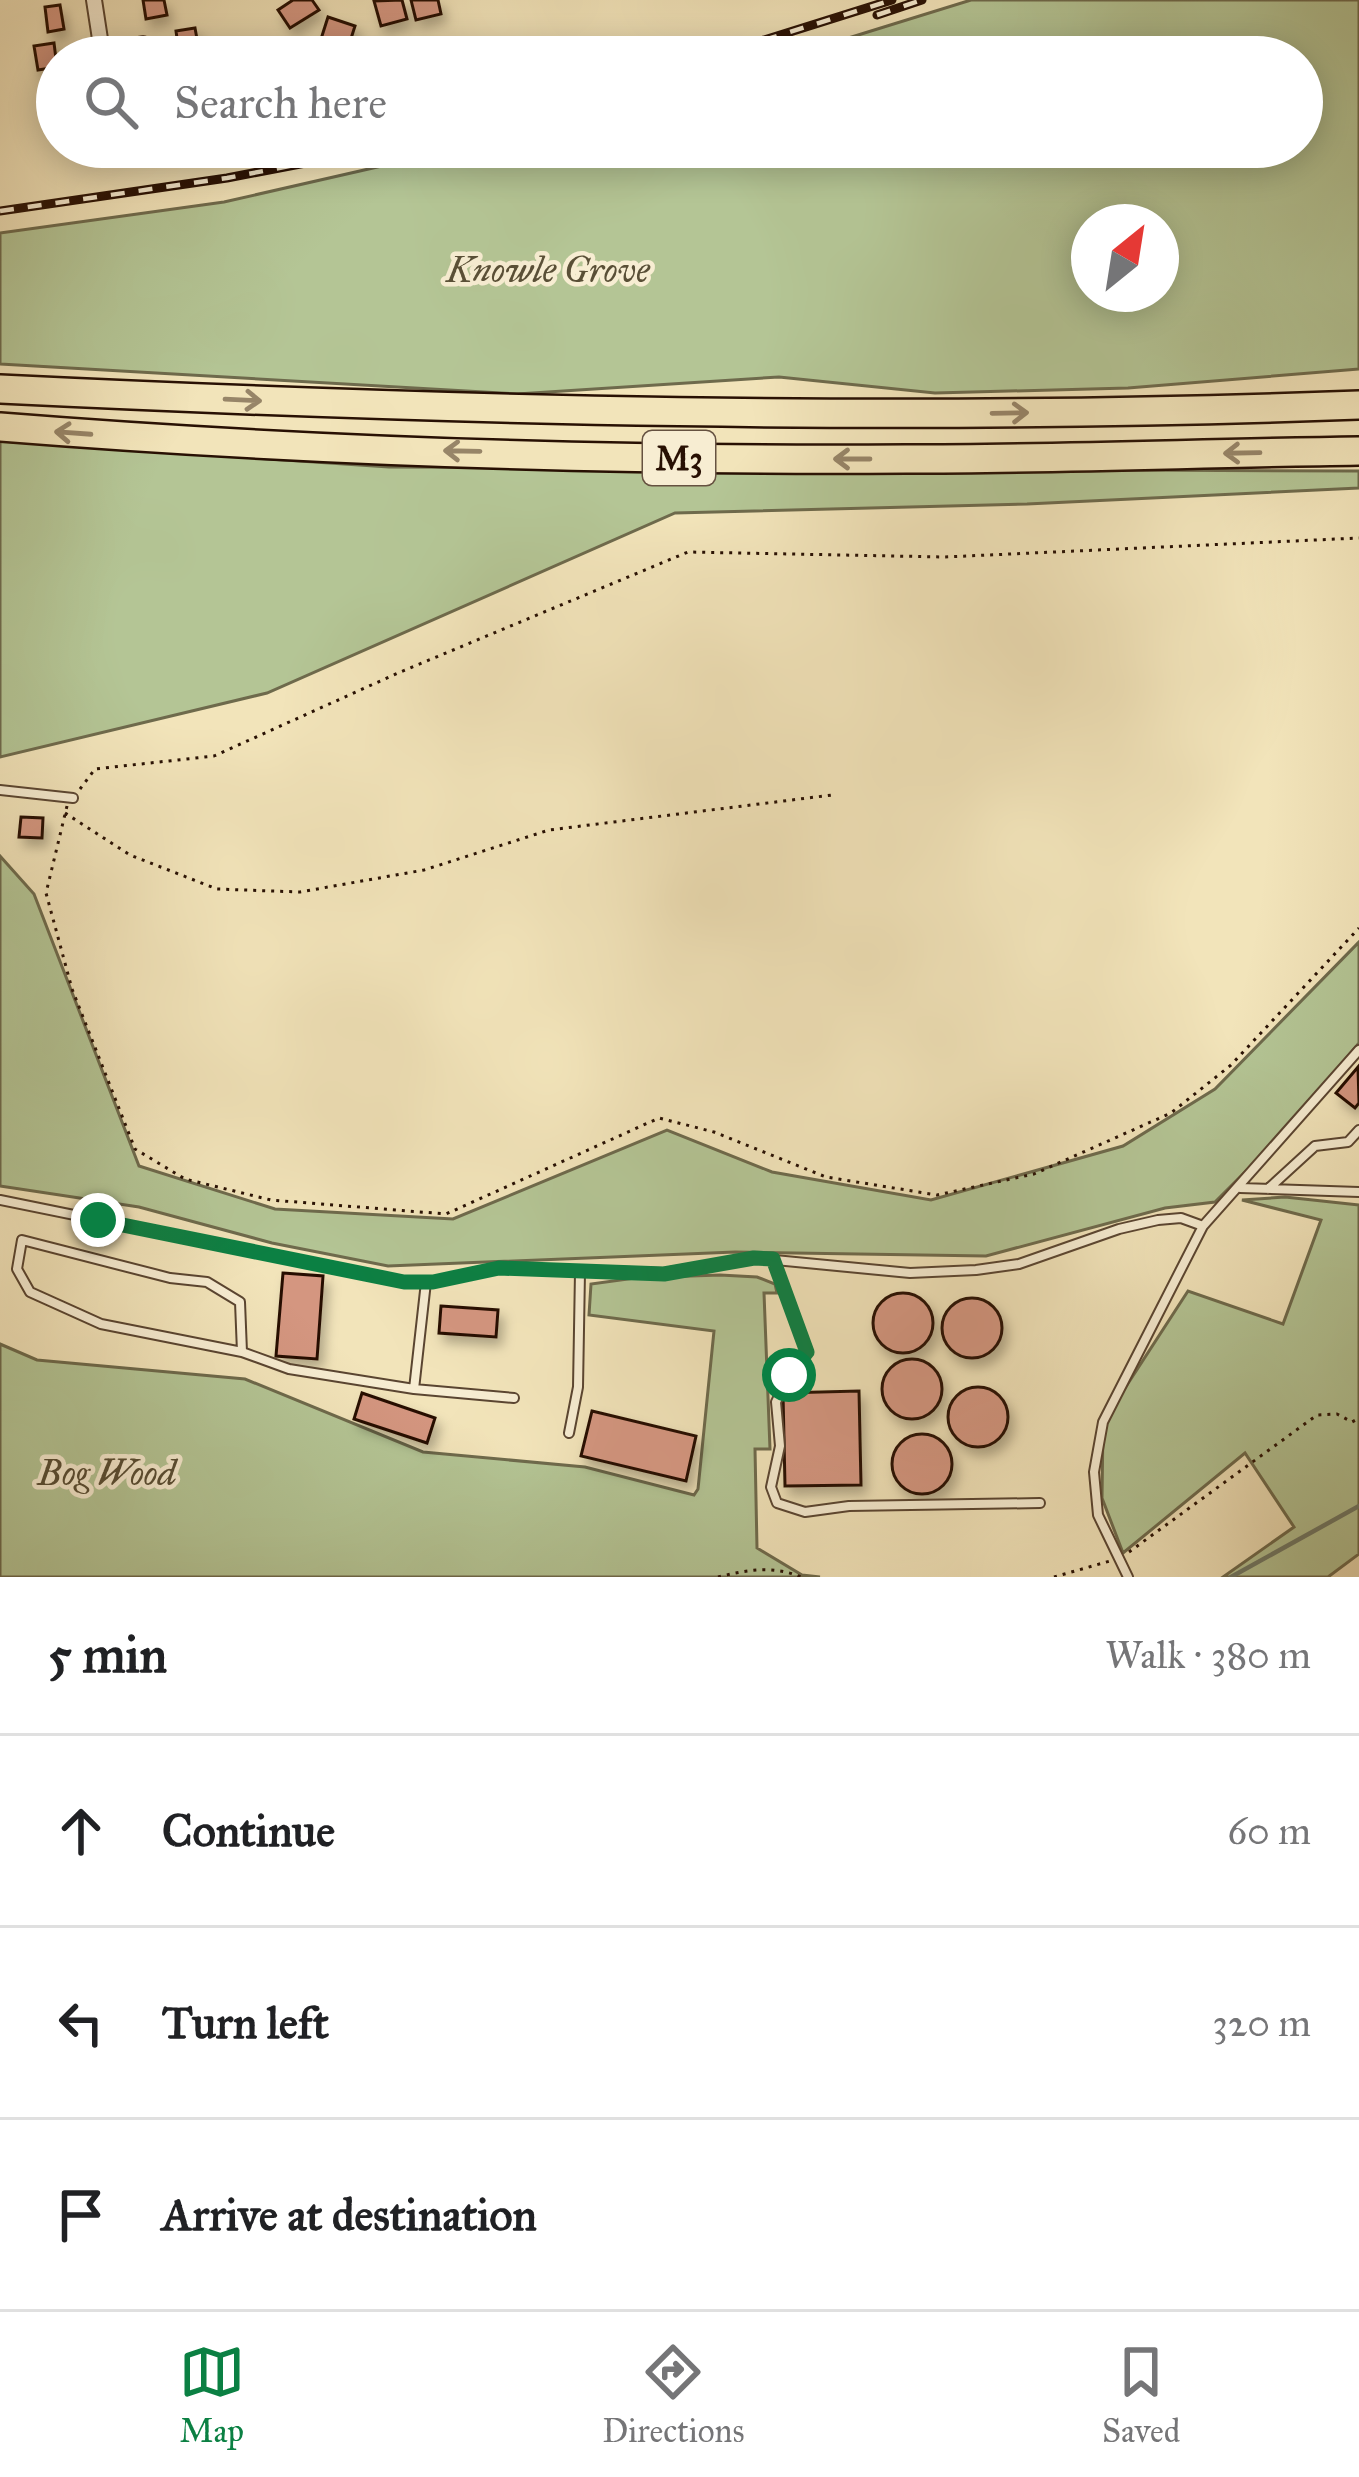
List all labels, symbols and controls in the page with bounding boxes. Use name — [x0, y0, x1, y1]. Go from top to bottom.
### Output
search box — [36, 36, 1323, 168]
icon: search — [78, 69, 144, 135]
text: Search here — [174, 75, 387, 130]
north arrow — [1071, 204, 1179, 312]
park label: Knowle Grove — [444, 248, 651, 292]
one-way arrow — [223, 389, 262, 412]
one-way arrow — [990, 402, 1029, 424]
one-way arrow — [54, 421, 93, 444]
road number: M3 — [643, 431, 715, 485]
one-way arrow — [443, 440, 482, 463]
one-way arrow — [1223, 441, 1262, 464]
one-way arrow — [833, 448, 872, 470]
route end — [71, 1193, 125, 1247]
route start — [762, 1348, 816, 1402]
park label: Bog Wood — [36, 1451, 179, 1495]
text: 5 min — [48, 1624, 167, 1686]
text: Walk · 380 m — [1105, 1631, 1311, 1679]
icon: ahead — [48, 1798, 114, 1864]
text: Continue — [162, 1803, 335, 1858]
text: 60 m — [1227, 1807, 1311, 1855]
icon: left — [48, 1990, 114, 2056]
text: Turn left — [162, 1995, 329, 2050]
text: 320 m — [1212, 1999, 1311, 2047]
icon: arrive — [48, 2182, 114, 2248]
text: Arrive at destination — [162, 2187, 537, 2242]
tab: Map — [179, 2339, 245, 2451]
tab: Directions — [602, 2339, 744, 2451]
tab: Saved — [1102, 2339, 1180, 2451]

